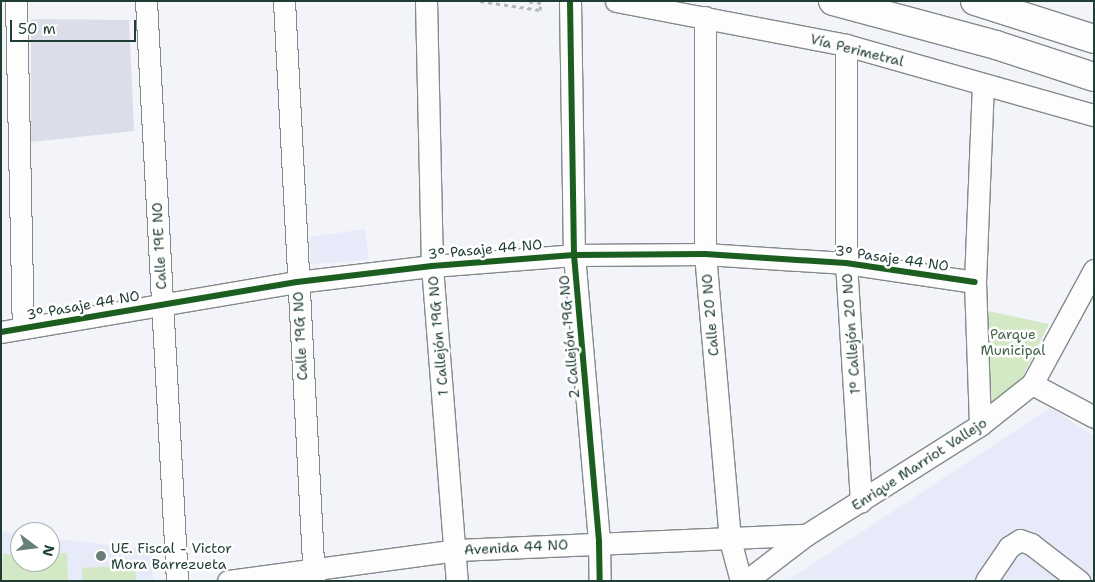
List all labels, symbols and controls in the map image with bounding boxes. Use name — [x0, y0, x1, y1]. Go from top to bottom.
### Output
scale bar — [12, 10, 139, 42]
text: 50 m — [18, 19, 56, 39]
street label: Vía Perimetral — [808, 30, 906, 70]
street label: Calle 19E NO — [148, 202, 170, 290]
street label: 3º Pasaje 44 NO — [427, 236, 543, 262]
street label: 3º Pasaje 44 NO — [834, 242, 950, 274]
street label: Calle 20 NO — [698, 273, 722, 357]
street label: 1º Callejón 20 NO — [838, 273, 864, 395]
street label: 2 Callejón 19G NO — [555, 274, 583, 400]
street label: 1 Callejón 19G NO — [424, 275, 452, 397]
street label: 3º Pasaje 44 NO — [25, 287, 141, 323]
street label: Calle 19G NO — [289, 291, 311, 381]
park label: Parque Municipal — [981, 326, 1045, 358]
street label: Enrique Marriot Vallejo — [848, 414, 990, 514]
north arrow — [10, 522, 60, 572]
street label: Avenida 44 NO — [463, 536, 569, 558]
place label: UE. Fiscal - Victor Mora Barrezueta — [111, 540, 232, 572]
text: N — [38, 543, 59, 558]
marker: UE. Fiscal - Victor Mora Barrezueta — [95, 550, 107, 562]

